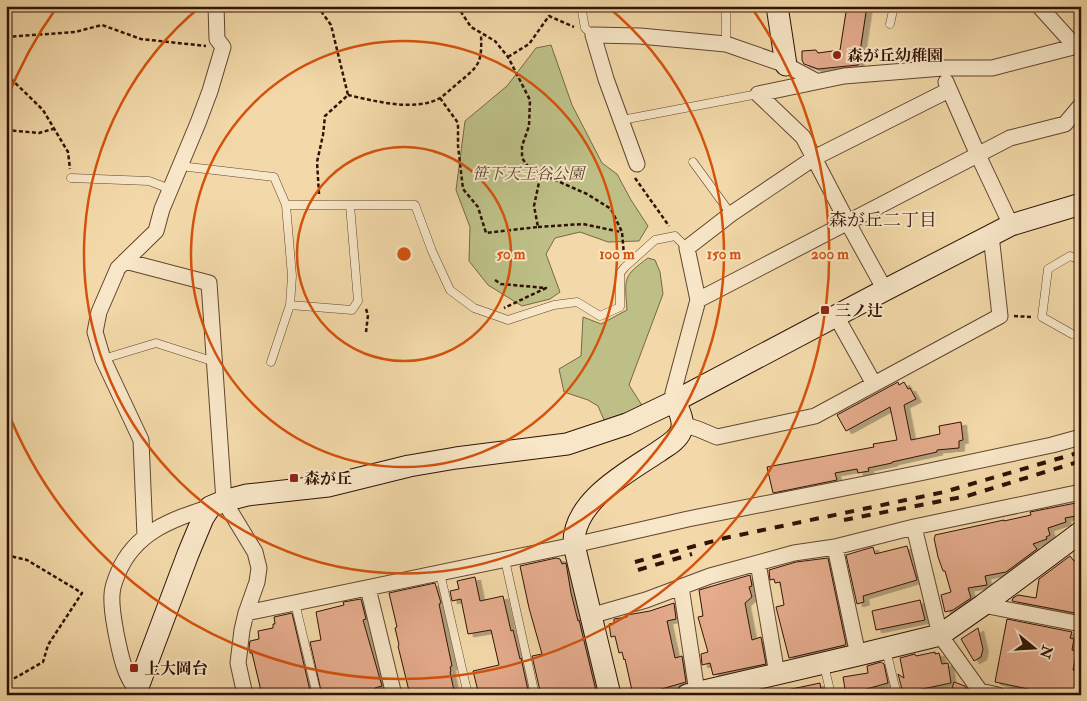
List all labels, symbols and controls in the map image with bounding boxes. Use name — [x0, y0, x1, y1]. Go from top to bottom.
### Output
place label: 森が丘幼稚園 — [847, 46, 943, 66]
marker: 森が丘幼稚園 — [831, 49, 843, 61]
park label: 笹下天王谷公園 — [472, 164, 587, 184]
district label: 森が丘二丁目 — [829, 209, 937, 232]
centre of rings — [395, 245, 413, 263]
text: 50 m — [497, 245, 526, 264]
text: 100 m — [599, 245, 635, 264]
text: 150 m — [707, 245, 741, 264]
text: 200 m — [811, 245, 849, 264]
place label: 三ノ辻 — [835, 301, 883, 321]
marker: 三ノ辻 — [819, 304, 831, 316]
place label: 森が丘 — [304, 469, 352, 489]
marker: 森が丘 — [288, 472, 300, 484]
north arrow — [1010, 624, 1060, 674]
text: N — [1036, 642, 1056, 661]
place label: 上大岡台 — [144, 659, 208, 679]
marker: 上大岡台 — [128, 662, 140, 674]

